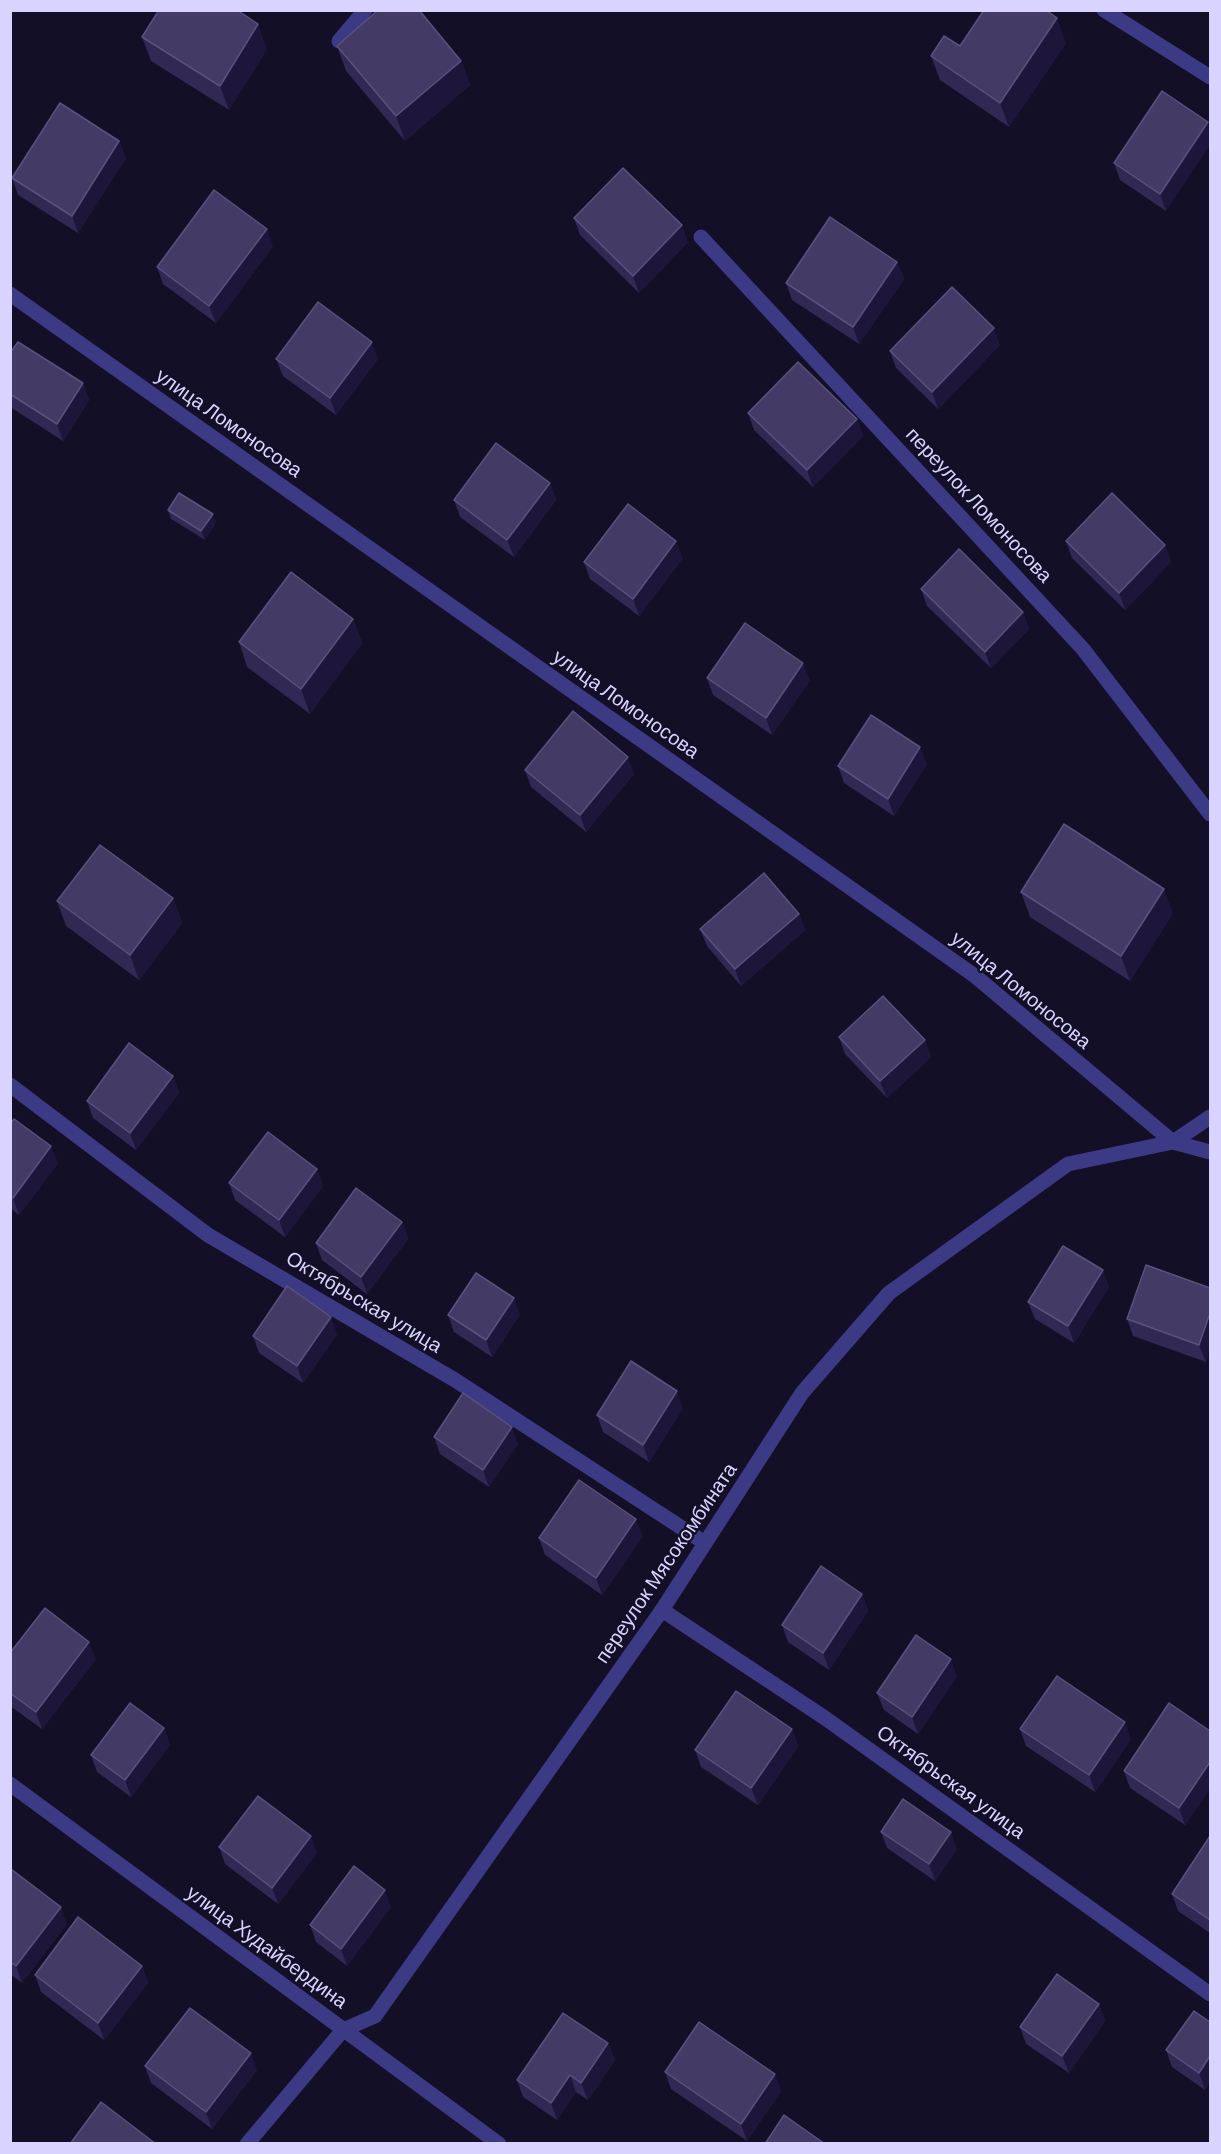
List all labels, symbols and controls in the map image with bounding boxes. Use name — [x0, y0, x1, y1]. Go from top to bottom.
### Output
street label: улица Ломоносова — [151, 364, 307, 482]
street label: переулок Ломоносова — [901, 422, 1057, 588]
street label: улица Ломоносова — [548, 645, 704, 763]
street label: улица Ломоносова — [946, 926, 1096, 1054]
street label: Октябрьская улица — [282, 1246, 446, 1358]
street label: переулок Мясокомбината — [590, 1458, 742, 1668]
street label: Октябрьская улица — [872, 1720, 1030, 1844]
street label: улица Худайбердина — [182, 1881, 352, 2013]

